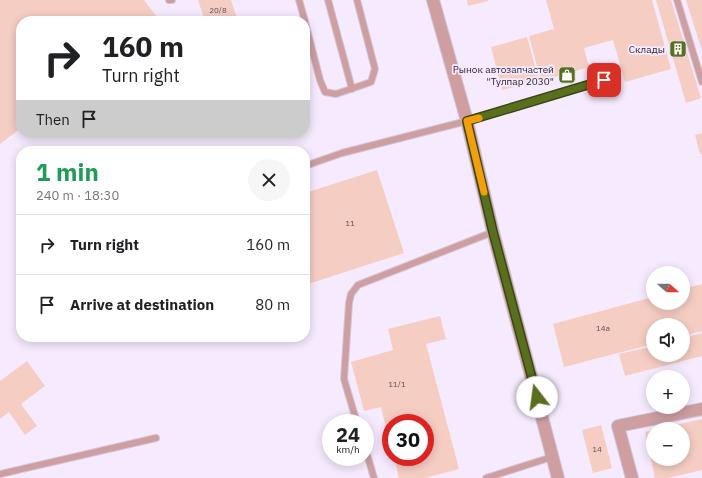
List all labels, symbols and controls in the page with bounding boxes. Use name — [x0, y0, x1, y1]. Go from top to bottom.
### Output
house number: 20/8 — [209, 5, 227, 15]
text: 160 m — [102, 28, 184, 65]
icon: right — [36, 32, 88, 84]
building icon: Склады — [668, 39, 688, 59]
place label: Склады — [629, 43, 665, 56]
place label: Рынок автозапчастей "Тулпар 2030" — [453, 63, 554, 88]
pin — [587, 63, 621, 97]
text: Turn right — [102, 64, 180, 87]
shop icon: Рынок автозапчастей "Тулпар 2030" — [557, 65, 577, 85]
icon: arrive — [593, 69, 615, 91]
icon: arrive — [78, 108, 100, 130]
text: Then — [36, 110, 70, 129]
text: 1 min — [36, 156, 99, 188]
button: close — [248, 159, 290, 201]
text: 240 m · 18:30 — [36, 187, 119, 204]
house number: 11 — [345, 218, 355, 228]
icon: right — [36, 234, 58, 256]
text: Turn right — [70, 235, 139, 254]
text: 160 m — [246, 235, 290, 254]
north arrow — [646, 266, 690, 310]
map controls — [646, 266, 690, 466]
icon: arrive — [36, 294, 58, 316]
text: Arrive at destination — [70, 295, 214, 314]
text: 80 m — [255, 295, 290, 314]
button: sound — [646, 318, 690, 362]
house number: 14а — [596, 323, 611, 333]
button: + — [646, 370, 690, 414]
position arrow — [516, 376, 558, 418]
house number: 11/1 — [388, 379, 406, 389]
speed limit sign: 30 — [382, 414, 434, 466]
text: 24 — [336, 421, 360, 448]
button: − — [646, 422, 690, 466]
text: km/h — [336, 443, 360, 456]
house number: 14 — [592, 444, 602, 454]

